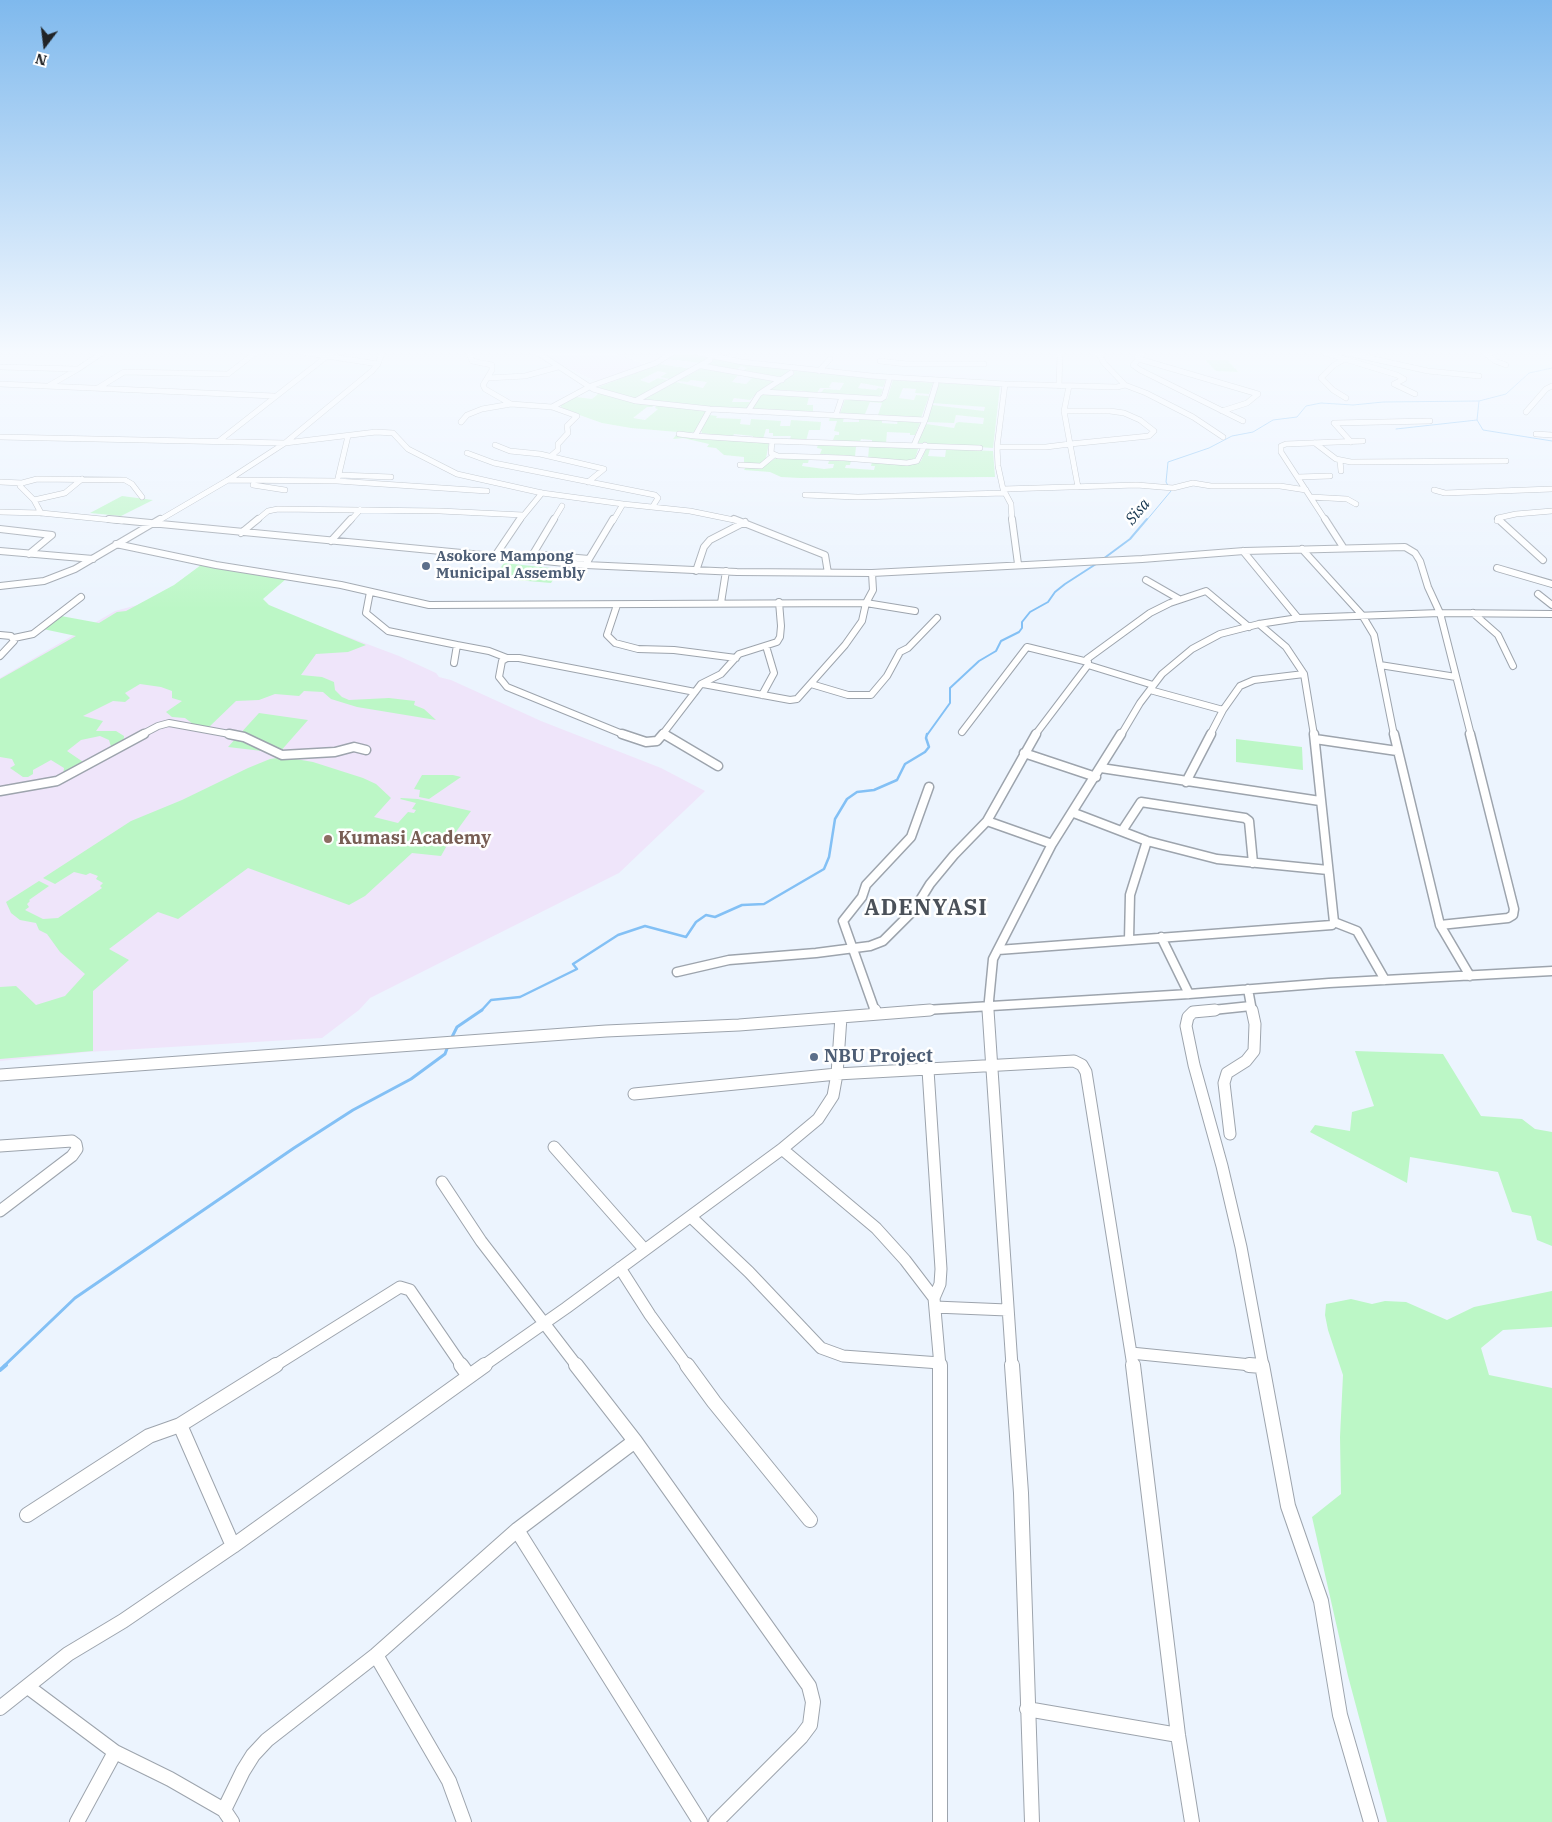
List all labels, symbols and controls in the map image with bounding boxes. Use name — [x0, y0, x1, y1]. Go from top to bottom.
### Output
north arrow — [20, 20, 70, 70]
text: N — [33, 49, 49, 70]
water label: Sisa — [1122, 495, 1154, 529]
place label: Asokore Mampong Municipal Assembly — [436, 548, 585, 583]
marker: Asokore Mampong Municipal Assembly — [420, 560, 432, 572]
place label: Kumasi Academy — [338, 828, 491, 850]
marker: Kumasi Academy — [322, 833, 334, 845]
district label: ADENYASI — [863, 896, 989, 922]
place label: NBU Project — [824, 1046, 933, 1068]
marker: NBU Project — [808, 1051, 820, 1063]

